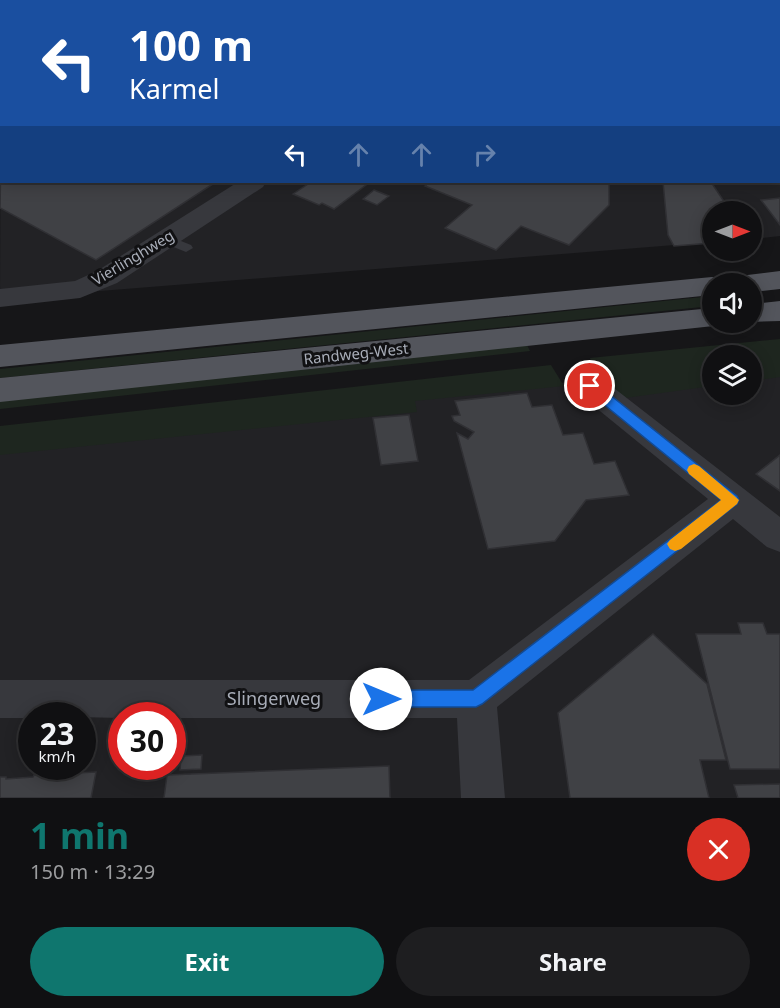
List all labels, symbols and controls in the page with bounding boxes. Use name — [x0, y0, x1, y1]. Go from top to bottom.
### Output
text: 100 m — [129, 16, 253, 73]
icon: left — [30, 24, 108, 102]
text: Karmel — [129, 70, 219, 107]
icon: left — [279, 138, 312, 171]
icon: ahead — [342, 138, 375, 171]
icon: ahead — [405, 138, 438, 171]
icon: right — [468, 138, 501, 171]
north arrow — [702, 201, 762, 261]
map controls — [702, 201, 762, 405]
street label: Vierlinghweg — [88, 225, 177, 290]
button: sound — [702, 273, 762, 333]
street label: Randweg-West — [303, 337, 410, 368]
button: layers — [702, 345, 762, 405]
pin — [564, 360, 615, 411]
icon: arrive — [573, 369, 606, 402]
position arrow — [349, 667, 413, 731]
street label: Slingerweg — [227, 686, 321, 710]
speed limit sign: 30 — [108, 702, 186, 780]
text: 23 — [40, 713, 74, 754]
text: km/h — [39, 746, 75, 766]
text: 1 min — [30, 811, 129, 860]
button: close — [687, 818, 750, 881]
text: 150 m · 13:29 — [30, 858, 155, 885]
button: Exit — [30, 927, 384, 996]
button: Share — [396, 927, 750, 996]

